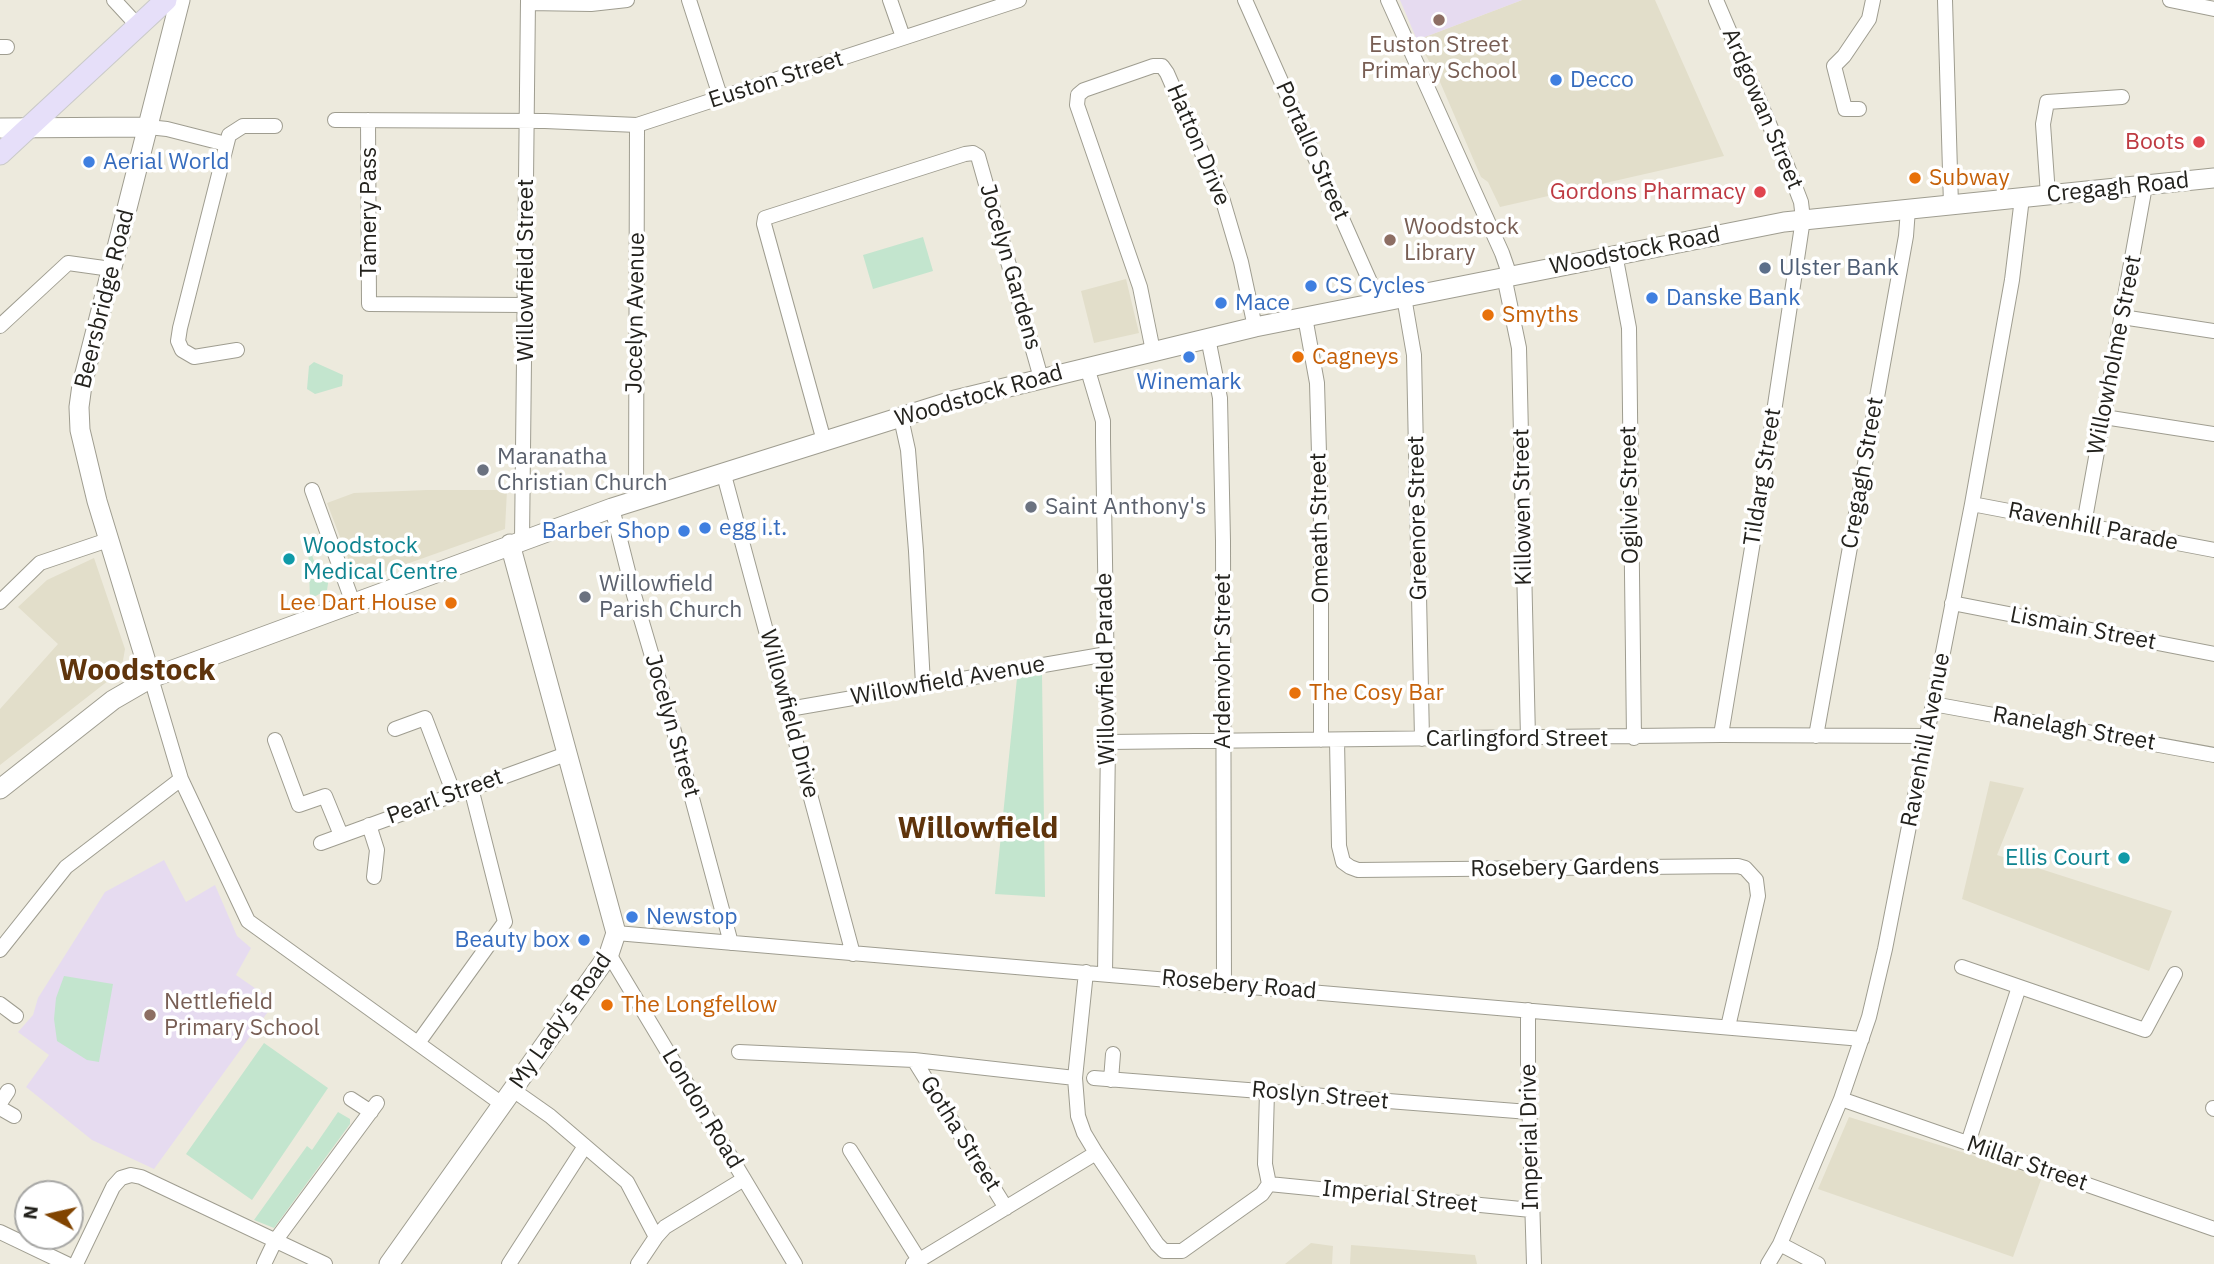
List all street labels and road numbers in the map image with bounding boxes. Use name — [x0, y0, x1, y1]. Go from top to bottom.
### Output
street label: Ardgowan Street — [1716, 24, 1808, 194]
street label: Euston Street — [705, 45, 847, 115]
street label: Portallo Street — [1269, 77, 1355, 225]
street label: Hatton Drive — [1160, 80, 1236, 210]
street label: Tamery Pass — [355, 147, 383, 277]
street label: Cregagh Road — [2045, 167, 2191, 209]
street label: Willowfield Street — [512, 179, 540, 361]
street label: Jocelyn Gardens — [973, 181, 1047, 353]
street label: Beersbridge Road — [69, 207, 141, 391]
street label: Woodstock Road — [1547, 221, 1723, 281]
street label: Jocelyn Avenue — [621, 232, 651, 394]
street label: Willowholme Street — [2082, 253, 2148, 457]
street label: Woodstock Road — [892, 359, 1066, 433]
street label: Cregagh Street — [1836, 395, 1890, 551]
street label: Tildarg Street — [1738, 406, 1788, 548]
street label: Ogilvie Street — [1615, 426, 1645, 564]
street label: Killowen Street — [1508, 428, 1538, 586]
street label: Greenore Street — [1403, 435, 1433, 601]
street label: Omeath Street — [1305, 452, 1335, 604]
street label: Ravenhill Parade — [2006, 497, 2180, 557]
street label: Willowfield Parade — [1091, 573, 1121, 765]
street label: Ardenvohr Street — [1209, 573, 1237, 749]
street label: Lismain Street — [2008, 601, 2158, 657]
street label: Willowfield Drive — [753, 627, 825, 801]
street label: Willowfield Avenue — [849, 650, 1047, 712]
street label: Jocelyn Street — [638, 651, 706, 801]
street label: Ravenhill Avenue — [1896, 651, 1956, 829]
street label: Ranelagh Street — [1990, 701, 2158, 757]
street label: Carlingford Street — [1426, 725, 1608, 753]
street label: Pearl Street — [383, 763, 507, 831]
street label: Rosebery Gardens — [1470, 853, 1660, 883]
street label: My Lady's Road — [504, 948, 618, 1094]
street label: Rosebery Road — [1160, 964, 1318, 1006]
street label: London Road — [655, 1044, 749, 1174]
street label: Imperial Drive — [1515, 1063, 1545, 1211]
street label: Gotha Street — [914, 1071, 1006, 1197]
street label: Roslyn Street — [1250, 1076, 1390, 1116]
street label: Millar Street — [1963, 1130, 2091, 1198]
street label: Imperial Street — [1321, 1175, 1479, 1219]

